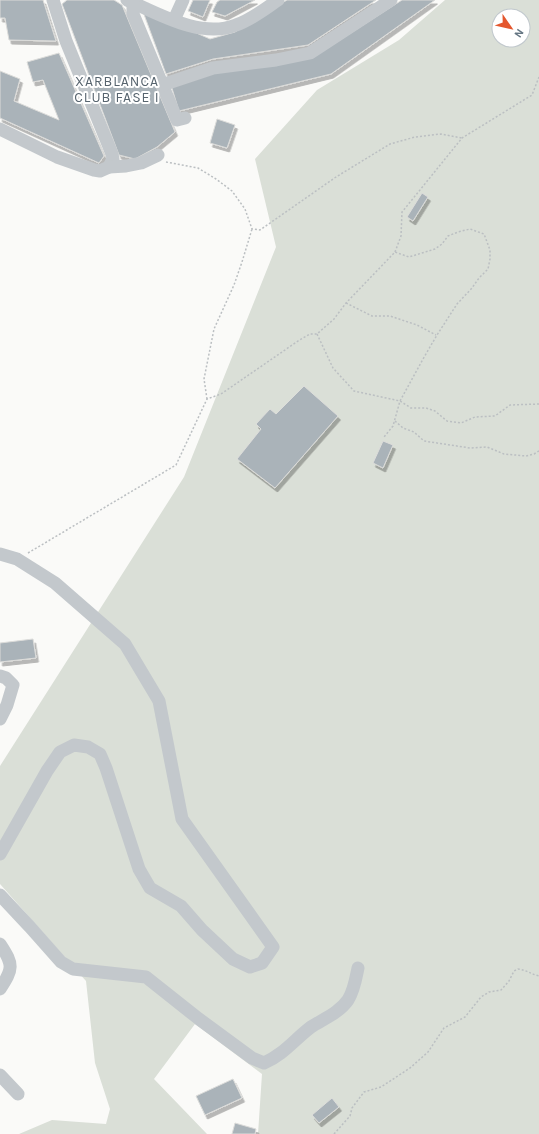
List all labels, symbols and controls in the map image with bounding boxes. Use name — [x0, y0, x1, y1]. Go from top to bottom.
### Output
north arrow — [491, 8, 531, 48]
text: N — [511, 26, 526, 40]
district label: XARBLANCA CLUB FASE I — [74, 73, 160, 106]

